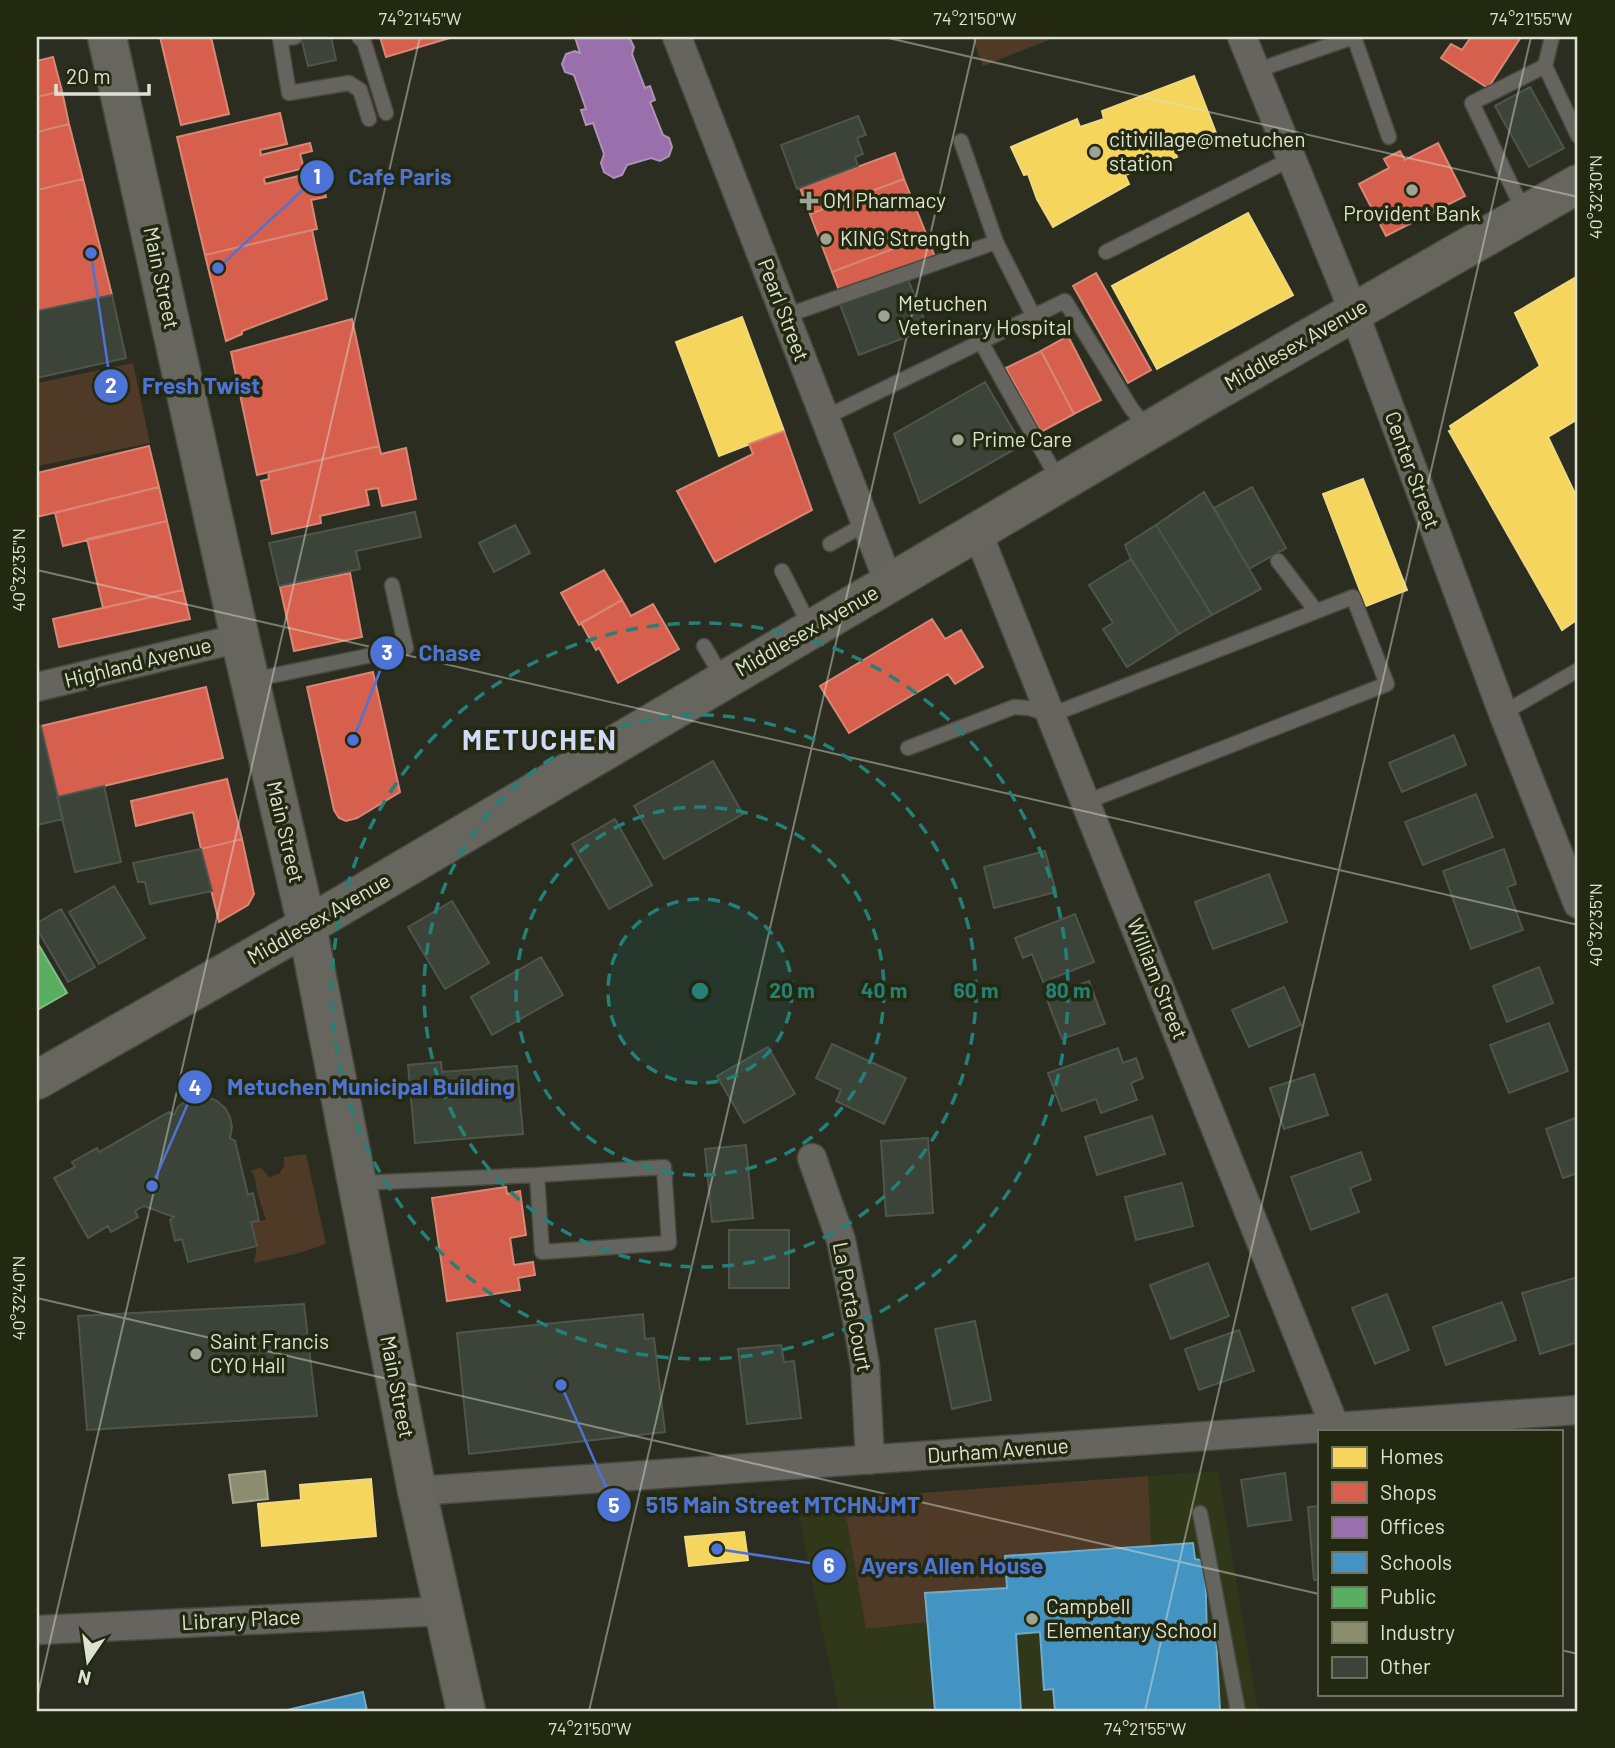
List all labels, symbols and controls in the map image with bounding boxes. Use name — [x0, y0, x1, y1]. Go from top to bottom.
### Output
text: 74°21'45"W — [379, 7, 462, 29]
text: 74°21'50"W — [933, 7, 1017, 29]
text: 74°21'55"W — [1490, 7, 1572, 29]
scale bar — [56, 52, 149, 96]
text: 20 m — [66, 63, 111, 88]
place label: citivillage@metuchen station — [1109, 126, 1306, 175]
marker: citivillage@metuchen station — [1087, 144, 1103, 160]
callout: Cafe Paris — [299, 155, 465, 199]
text: 40°32'30"N — [1584, 155, 1606, 239]
text: Cafe Paris — [348, 162, 452, 190]
text: 1 — [313, 163, 321, 188]
marker: Provident Bank — [1404, 182, 1420, 198]
place label: OM Pharmacy — [823, 187, 946, 212]
marker: OM Pharmacy — [801, 193, 817, 209]
place label: Provident Bank — [1343, 200, 1481, 225]
street label: Main Street — [139, 224, 186, 331]
place label: KING Strength — [840, 225, 970, 250]
marker: KING Strength — [818, 231, 834, 247]
street label: Pearl Street — [753, 255, 815, 364]
place label: Metuchen Veterinary Hospital — [898, 290, 1072, 339]
street label: Middlesex Avenue — [1219, 293, 1371, 395]
marker: Metuchen Veterinary Hospital — [876, 308, 892, 324]
callout: Fresh Twist — [93, 364, 275, 408]
text: Fresh Twist — [142, 371, 260, 399]
text: 2 — [105, 372, 117, 397]
street label: Center Street — [1381, 407, 1446, 532]
place label: Prime Care — [972, 426, 1072, 451]
marker: Prime Care — [950, 432, 966, 448]
text: 40°32'35"N — [7, 528, 29, 612]
street label: Middlesex Avenue — [730, 579, 882, 681]
street label: Highland Avenue — [61, 631, 214, 692]
callout: Chase — [370, 631, 496, 675]
text: Chase — [419, 638, 481, 666]
text: 3 — [381, 639, 393, 664]
district label: METUCHEN — [462, 722, 618, 756]
street label: Main Street — [263, 778, 310, 885]
street label: Middlesex Avenue — [242, 867, 394, 969]
text: 40°32'35"N — [1584, 883, 1606, 967]
street label: William Street — [1123, 914, 1194, 1043]
text: 20 m — [769, 977, 815, 1002]
text: 40 m — [861, 977, 907, 1002]
text: 60 m — [954, 977, 998, 1002]
text: 80 m — [1045, 977, 1091, 1002]
centre of rings — [688, 979, 712, 1003]
callout: Metuchen Municipal Building — [178, 1065, 529, 1109]
text: Metuchen Municipal Building — [227, 1072, 515, 1100]
text: 4 — [189, 1074, 201, 1099]
street label: La Porta Court — [829, 1240, 878, 1374]
text: 40°32'40"N — [7, 1255, 29, 1341]
place label: Saint Francis CYO Hall — [210, 1328, 329, 1377]
street label: Main Street — [376, 1333, 421, 1440]
marker: Saint Francis CYO Hall — [188, 1346, 204, 1362]
legend — [1318, 1430, 1562, 1696]
street label: Durham Avenue — [926, 1432, 1070, 1467]
text: Homes — [1380, 1443, 1444, 1468]
text: Shops — [1380, 1479, 1437, 1504]
callout: 515 Main Street MTCHNJMT — [597, 1483, 934, 1527]
text: 515 Main Street MTCHNJMT — [646, 1490, 920, 1518]
text: 5 — [608, 1492, 620, 1517]
text: Offices — [1380, 1513, 1445, 1538]
callout: Ayers Allen House — [812, 1544, 1058, 1588]
text: Schools — [1380, 1549, 1452, 1574]
text: Ayers Allen House — [861, 1551, 1043, 1579]
text: 6 — [823, 1552, 835, 1577]
text: Public — [1380, 1583, 1436, 1608]
place label: Campbell Elementary School — [1046, 1593, 1217, 1642]
street label: Library Place — [181, 1603, 301, 1634]
marker: Campbell Elementary School — [1024, 1611, 1040, 1627]
text: Industry — [1380, 1619, 1455, 1644]
north arrow — [52, 1626, 122, 1696]
text: Other — [1380, 1653, 1431, 1678]
text: N — [75, 1665, 93, 1691]
text: 74°21'50"W — [548, 1717, 632, 1739]
text: 74°21'55"W — [1104, 1717, 1186, 1739]

